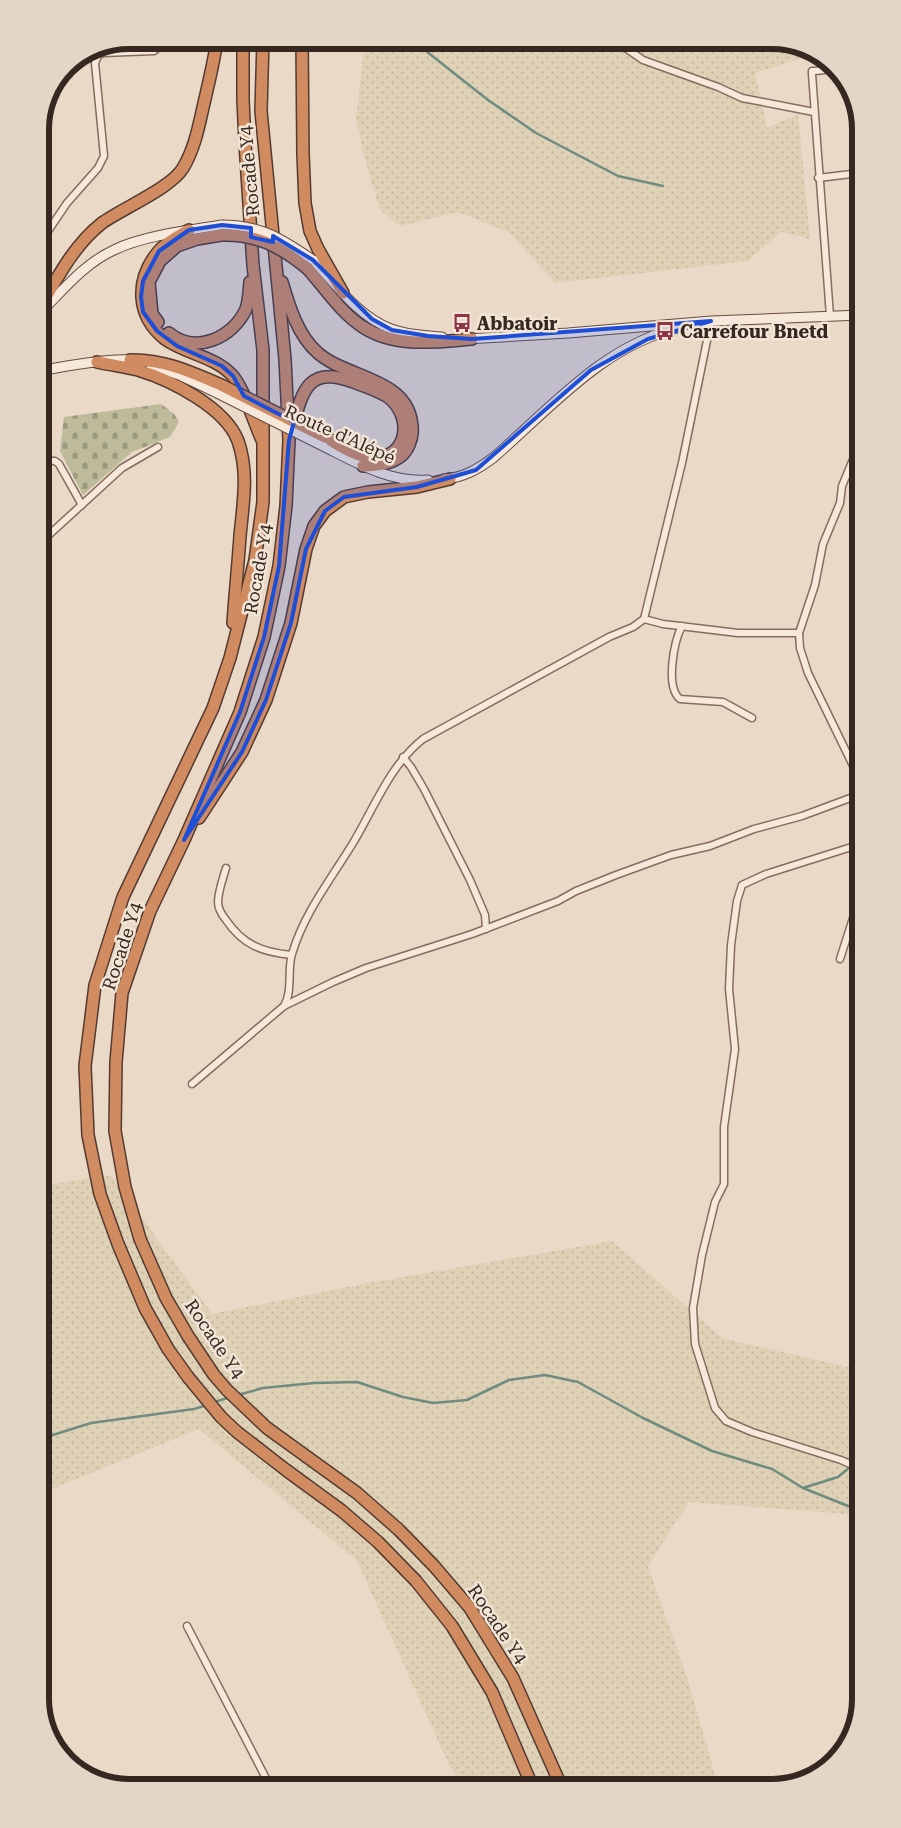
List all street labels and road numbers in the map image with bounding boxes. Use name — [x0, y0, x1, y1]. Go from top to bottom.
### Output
street label: Rocade Y4 — [235, 125, 263, 217]
street label: Route d'Alépé — [281, 400, 399, 468]
street label: Rocade Y4 — [240, 522, 276, 616]
street label: Rocade Y4 — [98, 899, 146, 993]
street label: Rocade Y4 — [181, 1295, 249, 1383]
street label: Rocade Y4 — [464, 1580, 532, 1668]

